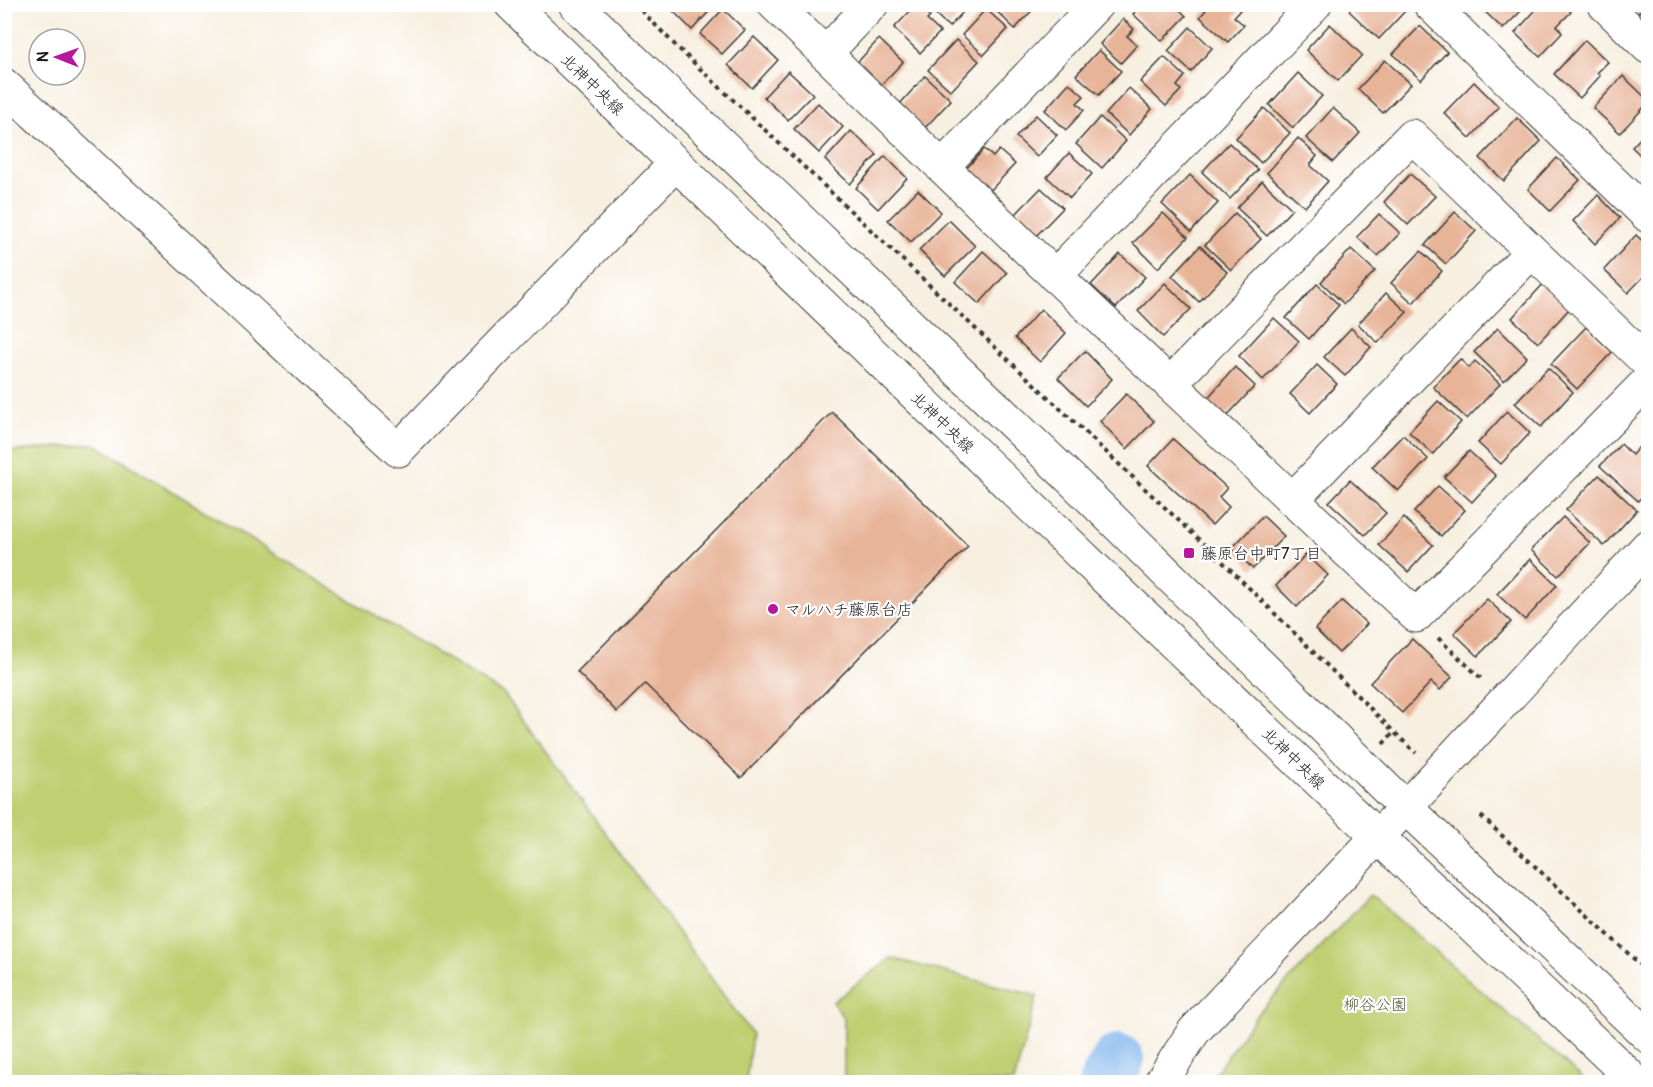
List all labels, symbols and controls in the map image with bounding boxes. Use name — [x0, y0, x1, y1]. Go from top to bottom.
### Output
north arrow — [27, 27, 87, 87]
street label: 北神中央線 — [557, 50, 628, 120]
text: N — [33, 51, 53, 62]
street label: 北神中央線 — [907, 388, 978, 458]
place label: 藤原台中町7丁目 — [1201, 544, 1321, 564]
marker: 藤原台中町7丁目 — [1182, 546, 1196, 560]
place label: マルハチ藤原台店 — [785, 600, 913, 620]
marker: マルハチ藤原台店 — [766, 602, 780, 616]
street label: 北神中央線 — [1258, 724, 1329, 794]
park label: 柳谷公園 — [1343, 995, 1407, 1015]

